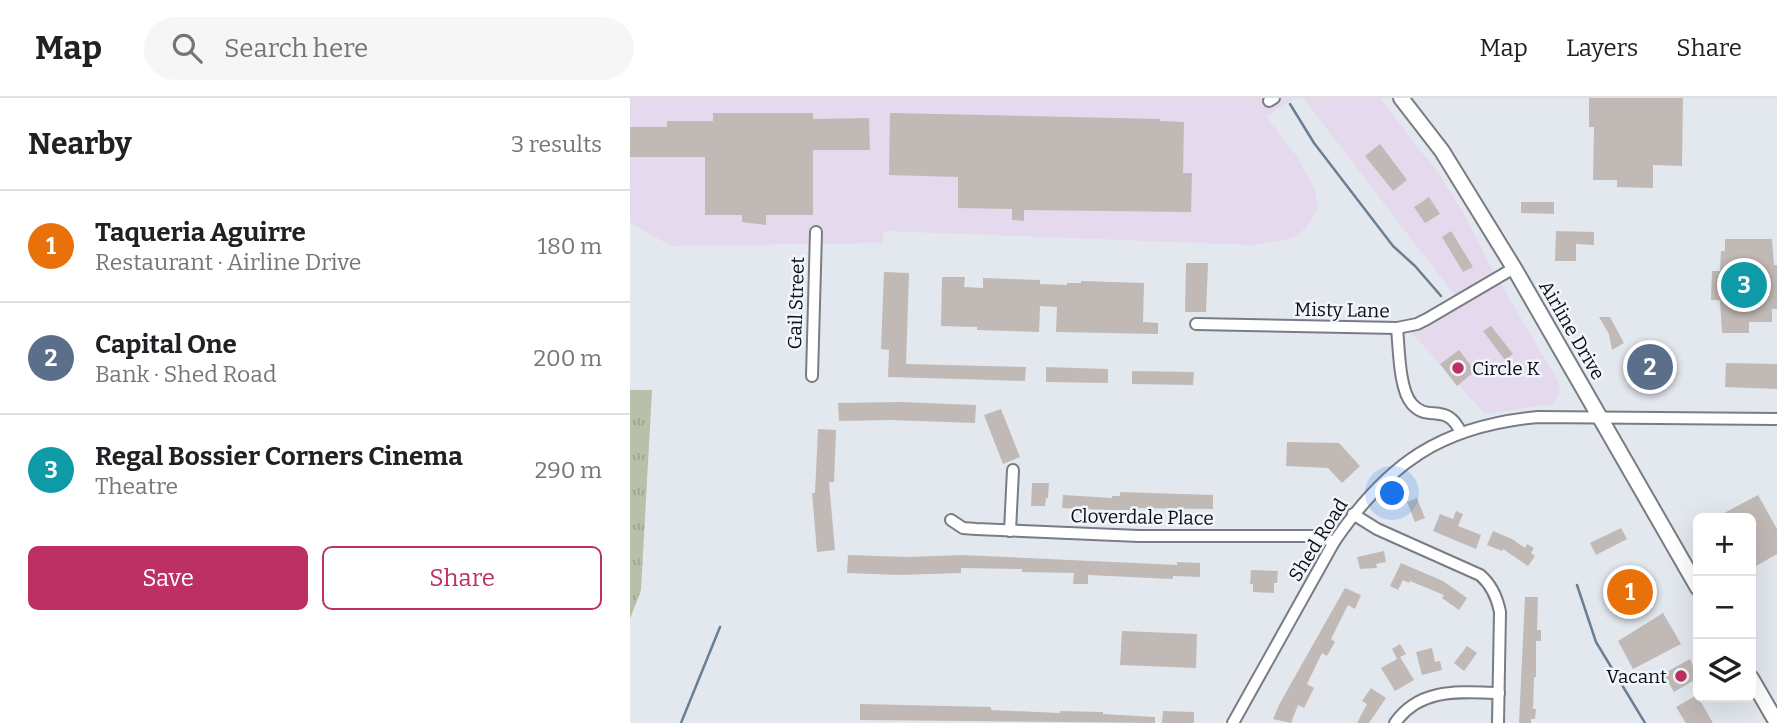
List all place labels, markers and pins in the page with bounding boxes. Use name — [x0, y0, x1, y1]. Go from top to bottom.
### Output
pin: 3 — [1721, 259, 1767, 311]
pin: 2 — [1627, 341, 1673, 393]
place label: Circle K — [1472, 357, 1540, 380]
marker: Circle K — [1450, 360, 1466, 376]
pin: 1 — [1607, 566, 1653, 618]
place label: Vacant — [1606, 665, 1667, 688]
marker: Vacant — [1673, 668, 1689, 684]

